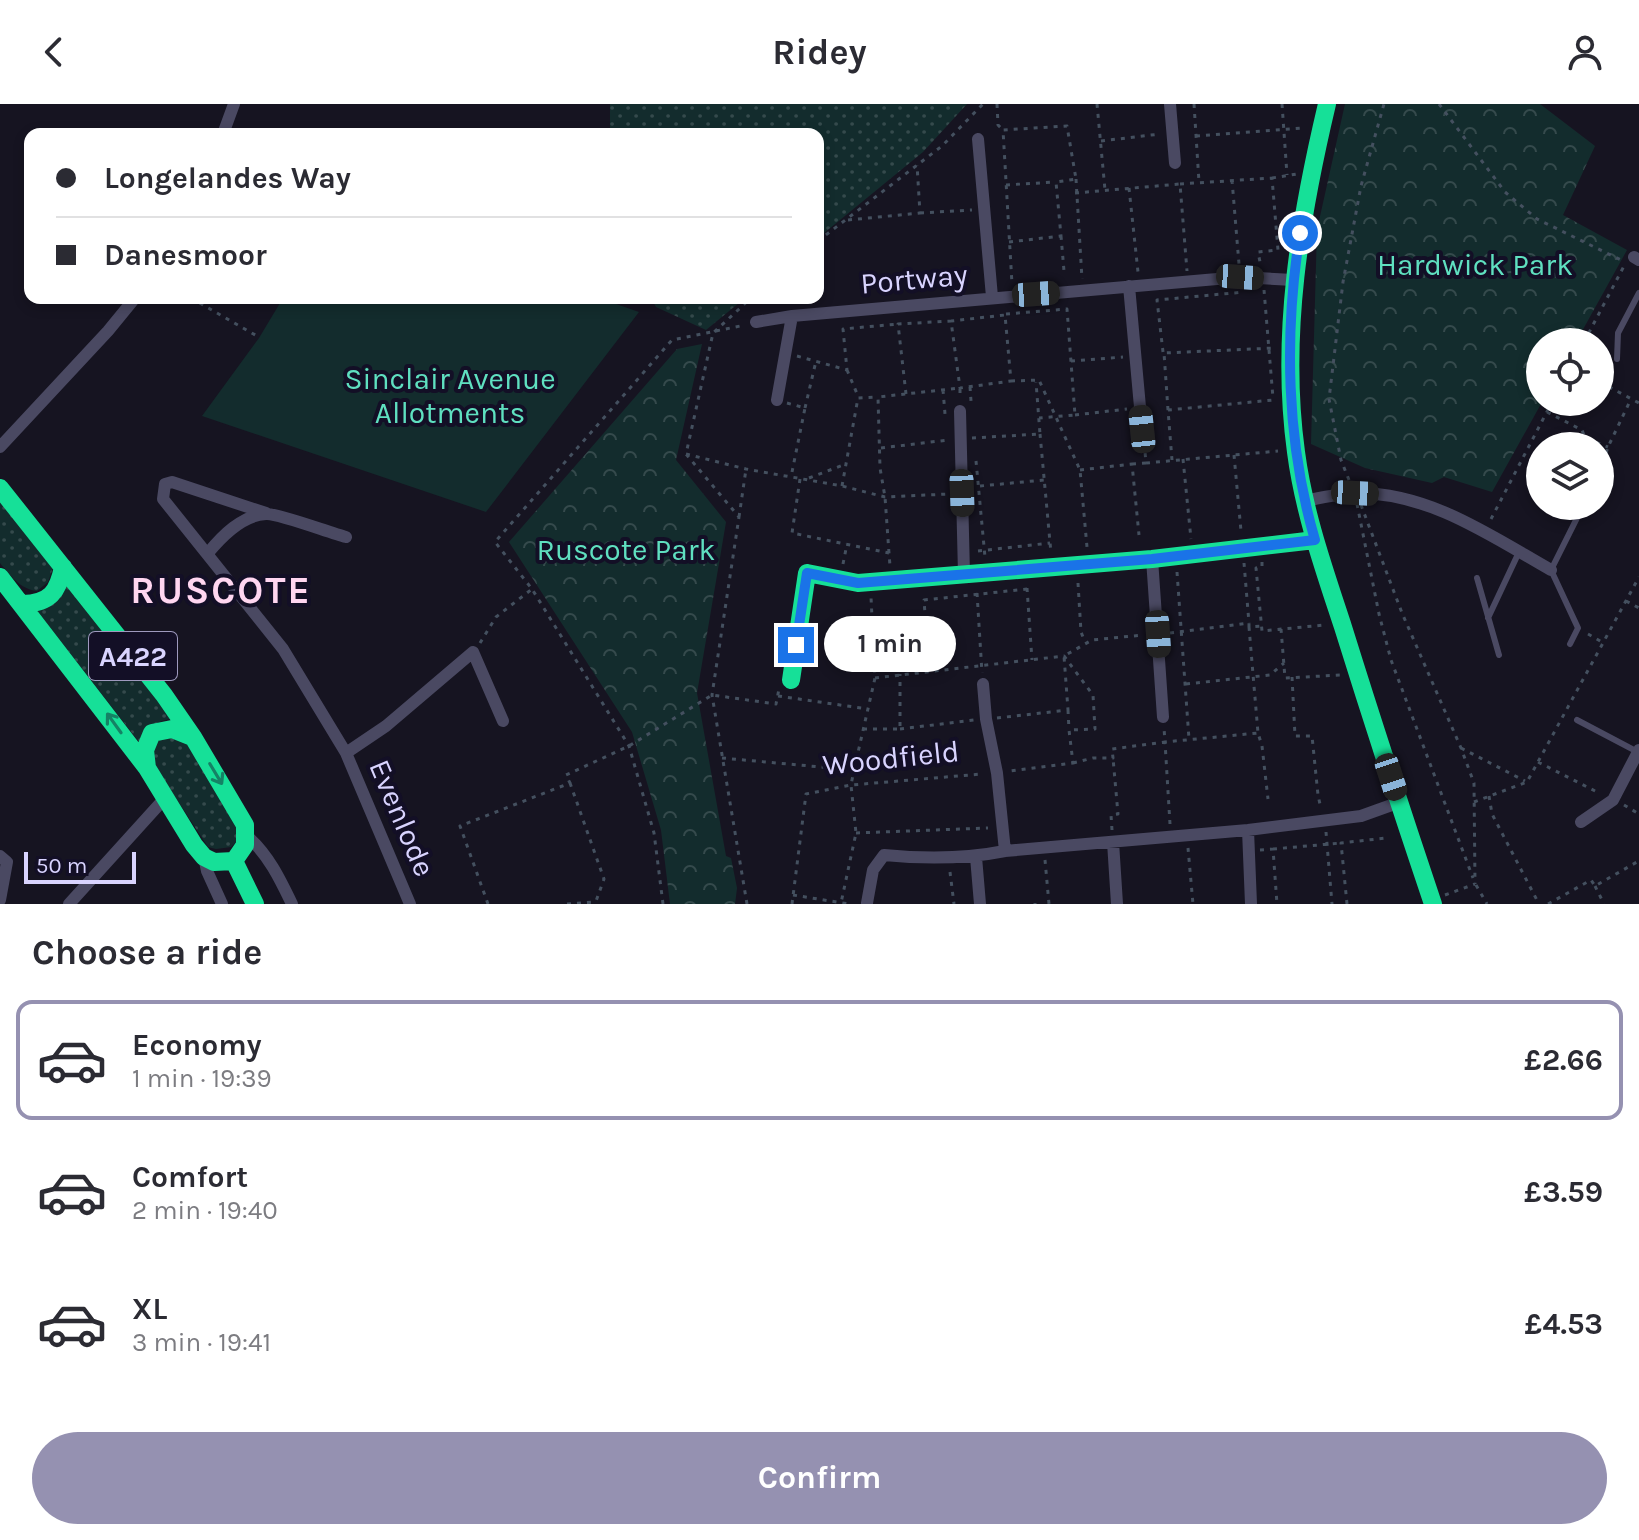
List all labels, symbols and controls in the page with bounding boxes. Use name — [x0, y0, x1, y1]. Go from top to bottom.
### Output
icon: back — [32, 30, 76, 74]
icon: person — [1563, 30, 1607, 74]
text: Ridey — [772, 31, 867, 73]
text: Longelandes Way — [104, 160, 351, 196]
route start — [1282, 215, 1318, 251]
text: Danesmoor — [104, 237, 267, 273]
park label: Hardwick Park — [1377, 247, 1573, 283]
street label: Portway — [859, 256, 969, 302]
car — [1215, 263, 1265, 291]
car — [1011, 280, 1061, 308]
map controls — [1526, 328, 1614, 520]
button: locate — [1526, 328, 1614, 416]
park label: Sinclair Avenue Allotments — [344, 361, 556, 431]
car — [1128, 404, 1156, 454]
button: layers — [1526, 432, 1614, 520]
car — [949, 469, 975, 517]
car — [1330, 480, 1380, 506]
park label: Ruscote Park — [537, 532, 715, 568]
district label: RUSCOTE — [130, 568, 312, 613]
car — [1144, 609, 1172, 659]
callout: 1 min — [824, 617, 956, 673]
route end — [778, 627, 814, 663]
text: 1 min — [857, 628, 923, 659]
road number: A422 — [89, 632, 177, 680]
one-way arrow — [105, 713, 122, 734]
street label: Woodfield — [821, 733, 961, 783]
car — [1372, 750, 1410, 804]
street label: Evenlode — [361, 754, 443, 882]
one-way arrow — [208, 762, 224, 785]
scale bar — [24, 848, 136, 884]
text: 50 m — [36, 853, 87, 879]
text: Choose a ride — [32, 931, 262, 973]
icon: car — [36, 1024, 108, 1096]
text: Economy — [132, 1027, 262, 1063]
text: £2.66 — [1524, 1042, 1603, 1078]
text: 1 min · 19:39 — [132, 1063, 272, 1094]
icon: car — [36, 1156, 108, 1228]
text: Comfort — [132, 1159, 248, 1195]
text: £3.59 — [1524, 1174, 1603, 1210]
text: 2 min · 19:40 — [132, 1195, 278, 1226]
icon: car — [36, 1288, 108, 1360]
text: XL — [132, 1291, 167, 1327]
text: £4.53 — [1525, 1306, 1603, 1342]
text: 3 min · 19:41 — [132, 1327, 271, 1358]
button: Confirm — [32, 1432, 1607, 1524]

